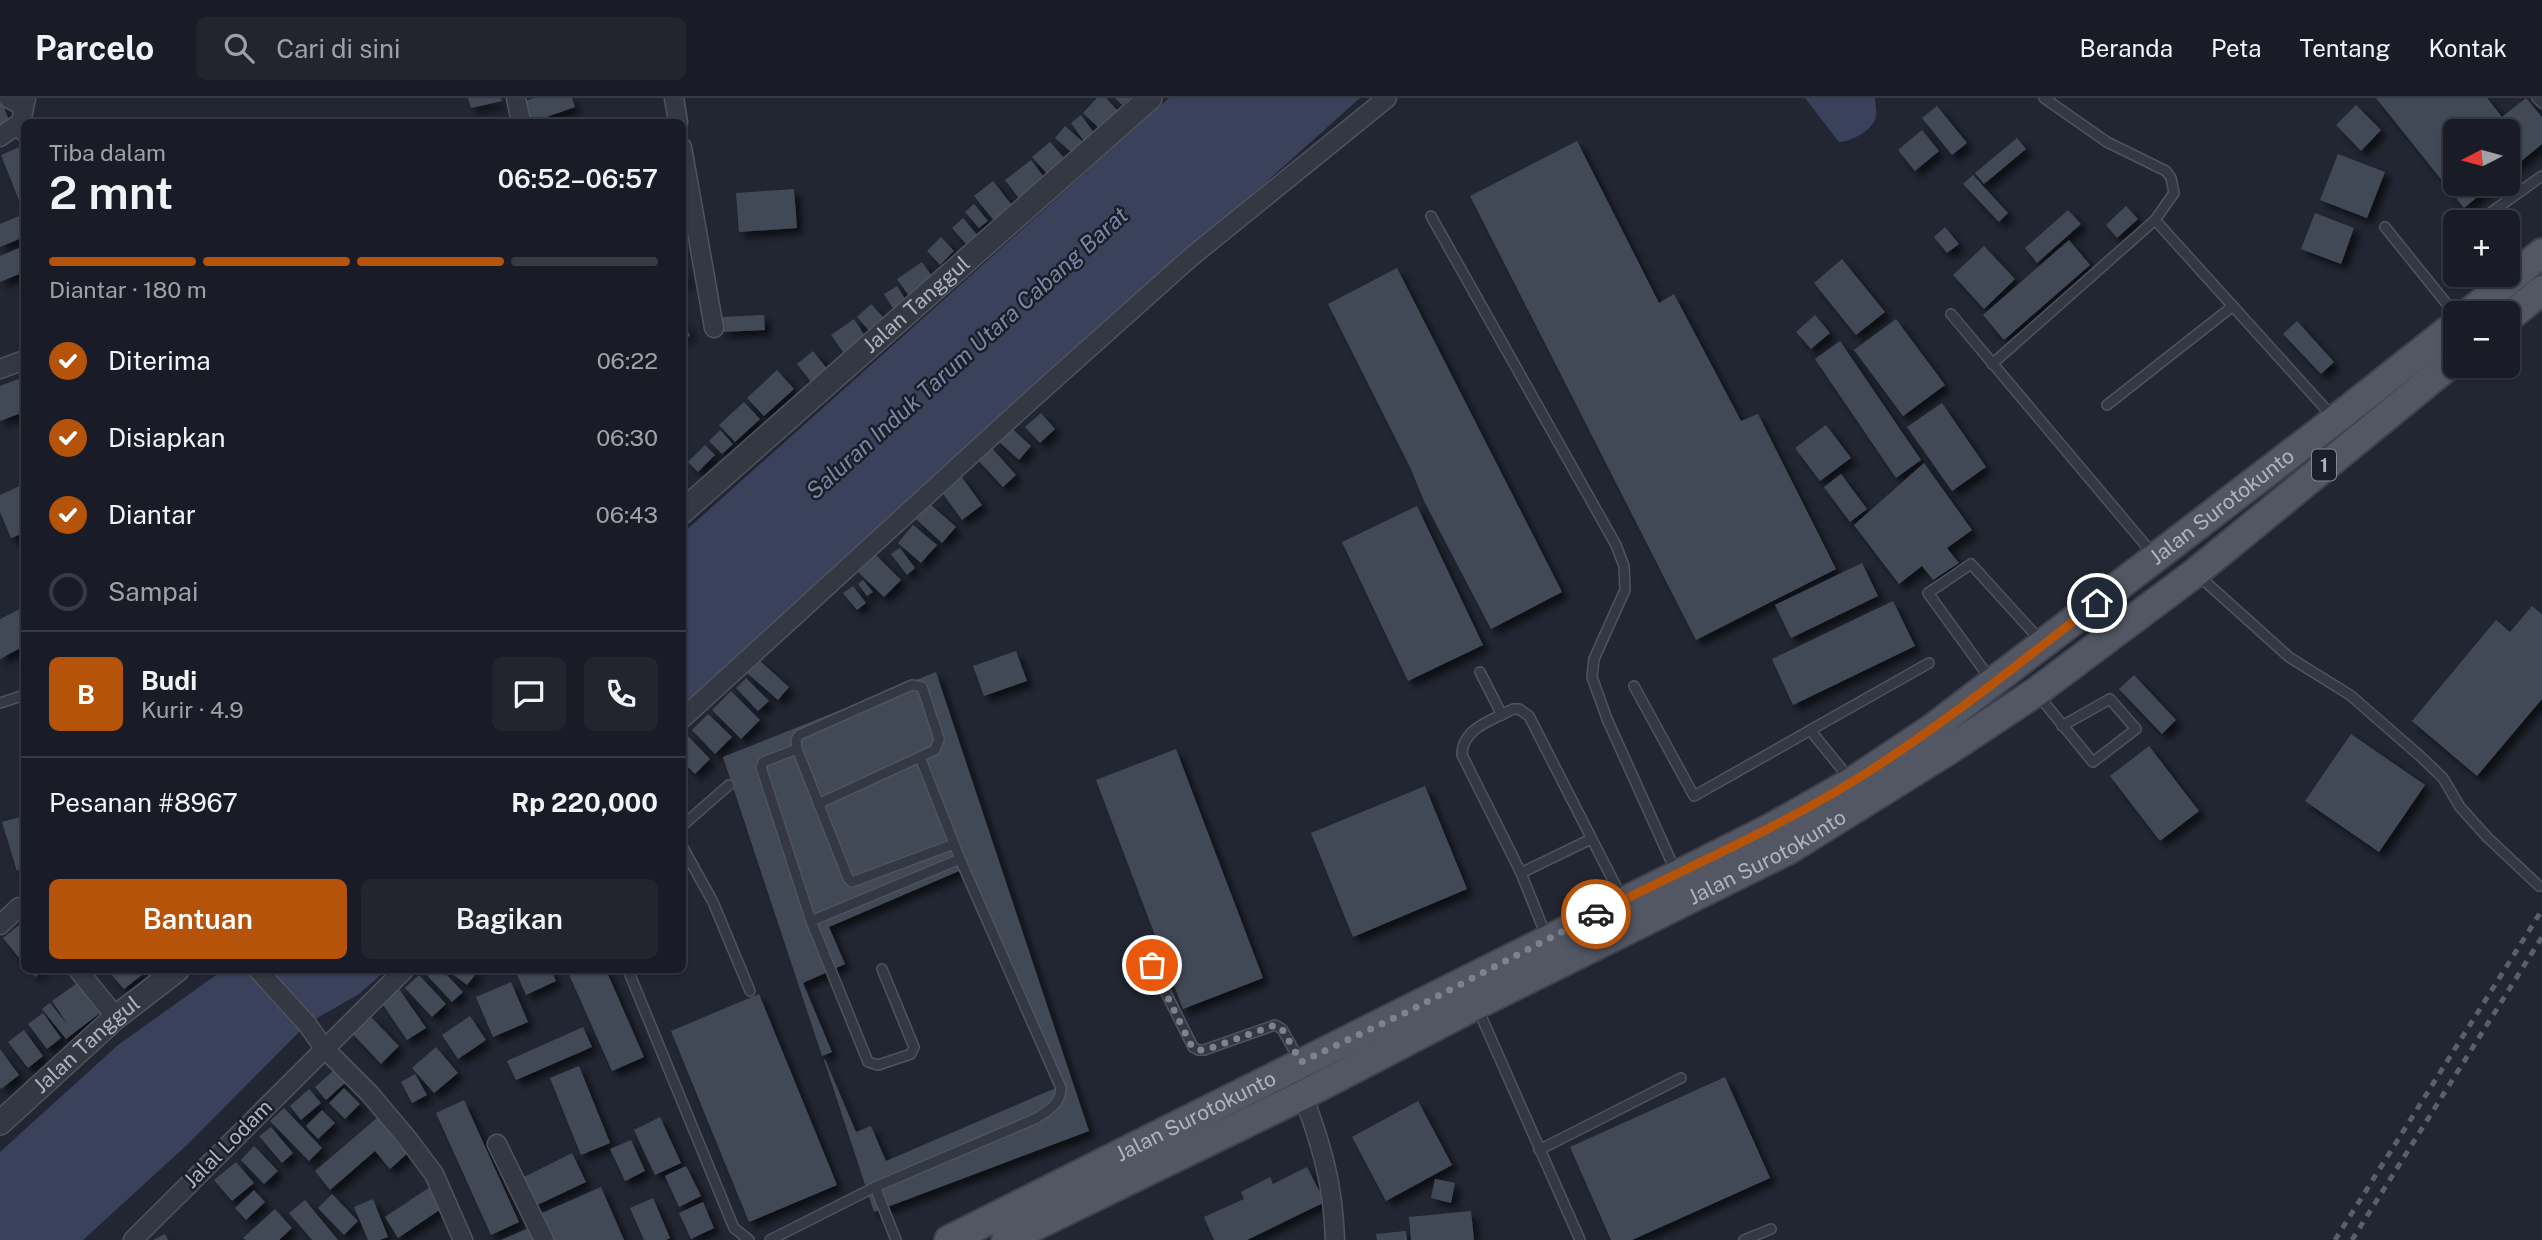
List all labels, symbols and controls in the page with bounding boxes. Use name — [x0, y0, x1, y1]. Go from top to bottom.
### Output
search box — [196, 17, 686, 80]
text: Parcelo — [35, 29, 154, 67]
icon: search — [220, 29, 258, 67]
text: Cari di sini — [276, 33, 401, 64]
text: Beranda — [2079, 34, 2173, 62]
text: Peta — [2211, 34, 2262, 62]
text: Tentang — [2300, 34, 2390, 62]
text: Kontak — [2428, 34, 2507, 62]
north arrow — [2443, 119, 2520, 196]
map controls — [2443, 119, 2520, 378]
text: Tiba dalam — [49, 139, 166, 166]
text: 06:52–06:57 — [498, 163, 658, 194]
text: 2 mnt — [49, 165, 173, 219]
water label: Saluran Induk Tarum Utara Cabang Barat — [800, 201, 1133, 504]
button: + — [2443, 210, 2520, 287]
street label: Jalan Tanggul — [858, 250, 975, 358]
text: Diantar · 180 m — [49, 276, 207, 303]
button: − — [2443, 301, 2520, 378]
icon: check — [49, 342, 87, 380]
text: Diterima — [108, 345, 211, 376]
text: 06:22 — [597, 347, 658, 374]
icon: check — [49, 419, 87, 457]
text: Disiapkan — [108, 422, 226, 453]
text: 06:30 — [596, 424, 658, 451]
street label: Jalan Surotokunto — [2144, 443, 2299, 570]
road number: 1 — [2312, 450, 2336, 480]
icon: check — [49, 496, 87, 534]
text: Diantar — [108, 499, 196, 530]
text: 06:43 — [596, 501, 658, 528]
pin — [2067, 573, 2127, 633]
text: Sampai — [108, 576, 198, 607]
icon: home — [2078, 584, 2116, 622]
button: chat — [492, 657, 566, 731]
button: phone — [584, 657, 658, 731]
text: Budi — [141, 665, 197, 696]
text: B — [77, 679, 95, 710]
text: Kurir · 4.9 — [141, 696, 244, 723]
text: Pesanan #8967 — [49, 787, 238, 818]
text: Rp 220,000 — [511, 787, 658, 818]
street label: Jalan Surotokunto — [1684, 804, 1850, 910]
button: Bantuan — [49, 879, 347, 959]
button: Bagikan — [361, 879, 658, 959]
courier — [1561, 879, 1631, 949]
icon: car — [1577, 895, 1615, 933]
pin — [1122, 935, 1182, 995]
icon: bag — [1133, 946, 1171, 984]
street label: Jalan Tanggul — [28, 990, 145, 1098]
street label: Jalan Surotokunto — [1111, 1065, 1280, 1166]
street label: Jalal Lodam — [178, 1094, 277, 1193]

